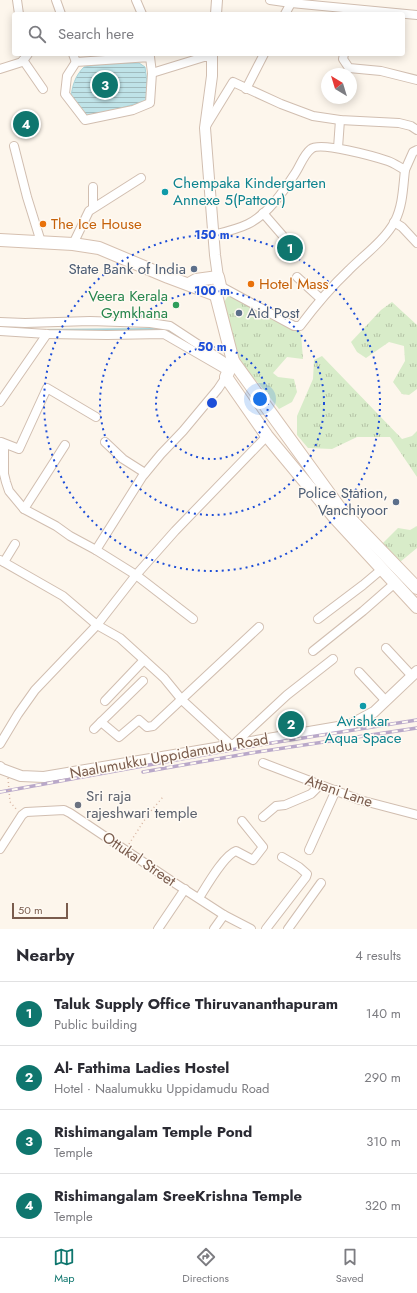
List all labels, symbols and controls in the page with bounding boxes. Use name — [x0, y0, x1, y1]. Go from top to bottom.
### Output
search box — [12, 12, 405, 56]
icon: search — [26, 23, 48, 45]
text: Search here — [58, 23, 134, 45]
north arrow — [321, 68, 357, 104]
pin: 3 — [92, 70, 118, 100]
pin: 4 — [13, 109, 39, 139]
place label: Chempaka Kindergarten Annexe 5(Pattoor) — [173, 172, 326, 211]
marker: Chempaka Kindergarten Annexe 5(Pattoor) — [160, 187, 170, 197]
place label: The Ice House — [51, 213, 142, 235]
marker: The Ice House — [38, 219, 48, 229]
text: 150 m — [194, 226, 230, 244]
pin: 1 — [277, 233, 303, 263]
place label: State Bank of India — [68, 258, 186, 280]
marker: State Bank of India — [189, 264, 199, 274]
place label: Hotel Mass — [259, 273, 329, 295]
marker: Hotel Mass — [246, 279, 256, 289]
text: 100 m — [194, 282, 230, 300]
place label: Veera Kerala Gymkhana — [88, 285, 168, 324]
marker: Veera Kerala Gymkhana — [171, 300, 181, 310]
place label: Aid Post — [247, 302, 300, 324]
marker: Aid Post — [234, 308, 244, 318]
text: 50 m — [197, 338, 227, 356]
your location — [250, 389, 270, 409]
centre of rings — [205, 396, 219, 410]
place label: Police Station, Vanchiyoor — [298, 482, 389, 521]
marker: Police Station, Vanchiyoor — [391, 497, 401, 507]
marker: Avishkar Aqua Space — [358, 701, 368, 711]
pin: 2 — [278, 709, 304, 739]
place label: Avishkar Aqua Space — [325, 710, 402, 749]
street label: Naalumukku Uppidamudu Road — [68, 728, 270, 784]
street label: Attani Lane — [302, 769, 376, 813]
place label: Sri raja rajeshwari temple — [86, 785, 198, 824]
marker: Sri raja rajeshwari temple — [73, 800, 83, 810]
street label: Ottukal Street — [98, 826, 180, 892]
scale bar — [12, 901, 68, 920]
text: 50 m — [18, 902, 43, 918]
text: Nearby — [16, 943, 74, 967]
text: 4 results — [355, 946, 401, 965]
text: Taluk Supply Office Thiruvananthapuram — [54, 993, 338, 1015]
text: 1 — [26, 1004, 32, 1023]
text: 140 m — [366, 1004, 401, 1023]
text: Public building — [54, 1015, 137, 1034]
text: Al- Fathima Ladies Hostel — [54, 1057, 229, 1079]
text: 2 — [25, 1068, 33, 1087]
text: 290 m — [364, 1068, 401, 1087]
text: Hotel · Naalumukku Uppidamudu Road — [54, 1079, 269, 1098]
text: Rishimangalam Temple Pond — [54, 1121, 252, 1143]
text: 3 — [25, 1132, 33, 1151]
text: 310 m — [366, 1132, 401, 1151]
text: Temple — [54, 1143, 93, 1162]
text: Rishimangalam SreeKrishna Temple — [54, 1185, 302, 1207]
text: 4 — [24, 1196, 34, 1215]
text: 320 m — [365, 1196, 401, 1215]
text: Temple — [54, 1207, 93, 1226]
tab: Map — [53, 1246, 75, 1286]
tab: Directions — [182, 1246, 229, 1286]
tab: Saved — [336, 1246, 364, 1286]

